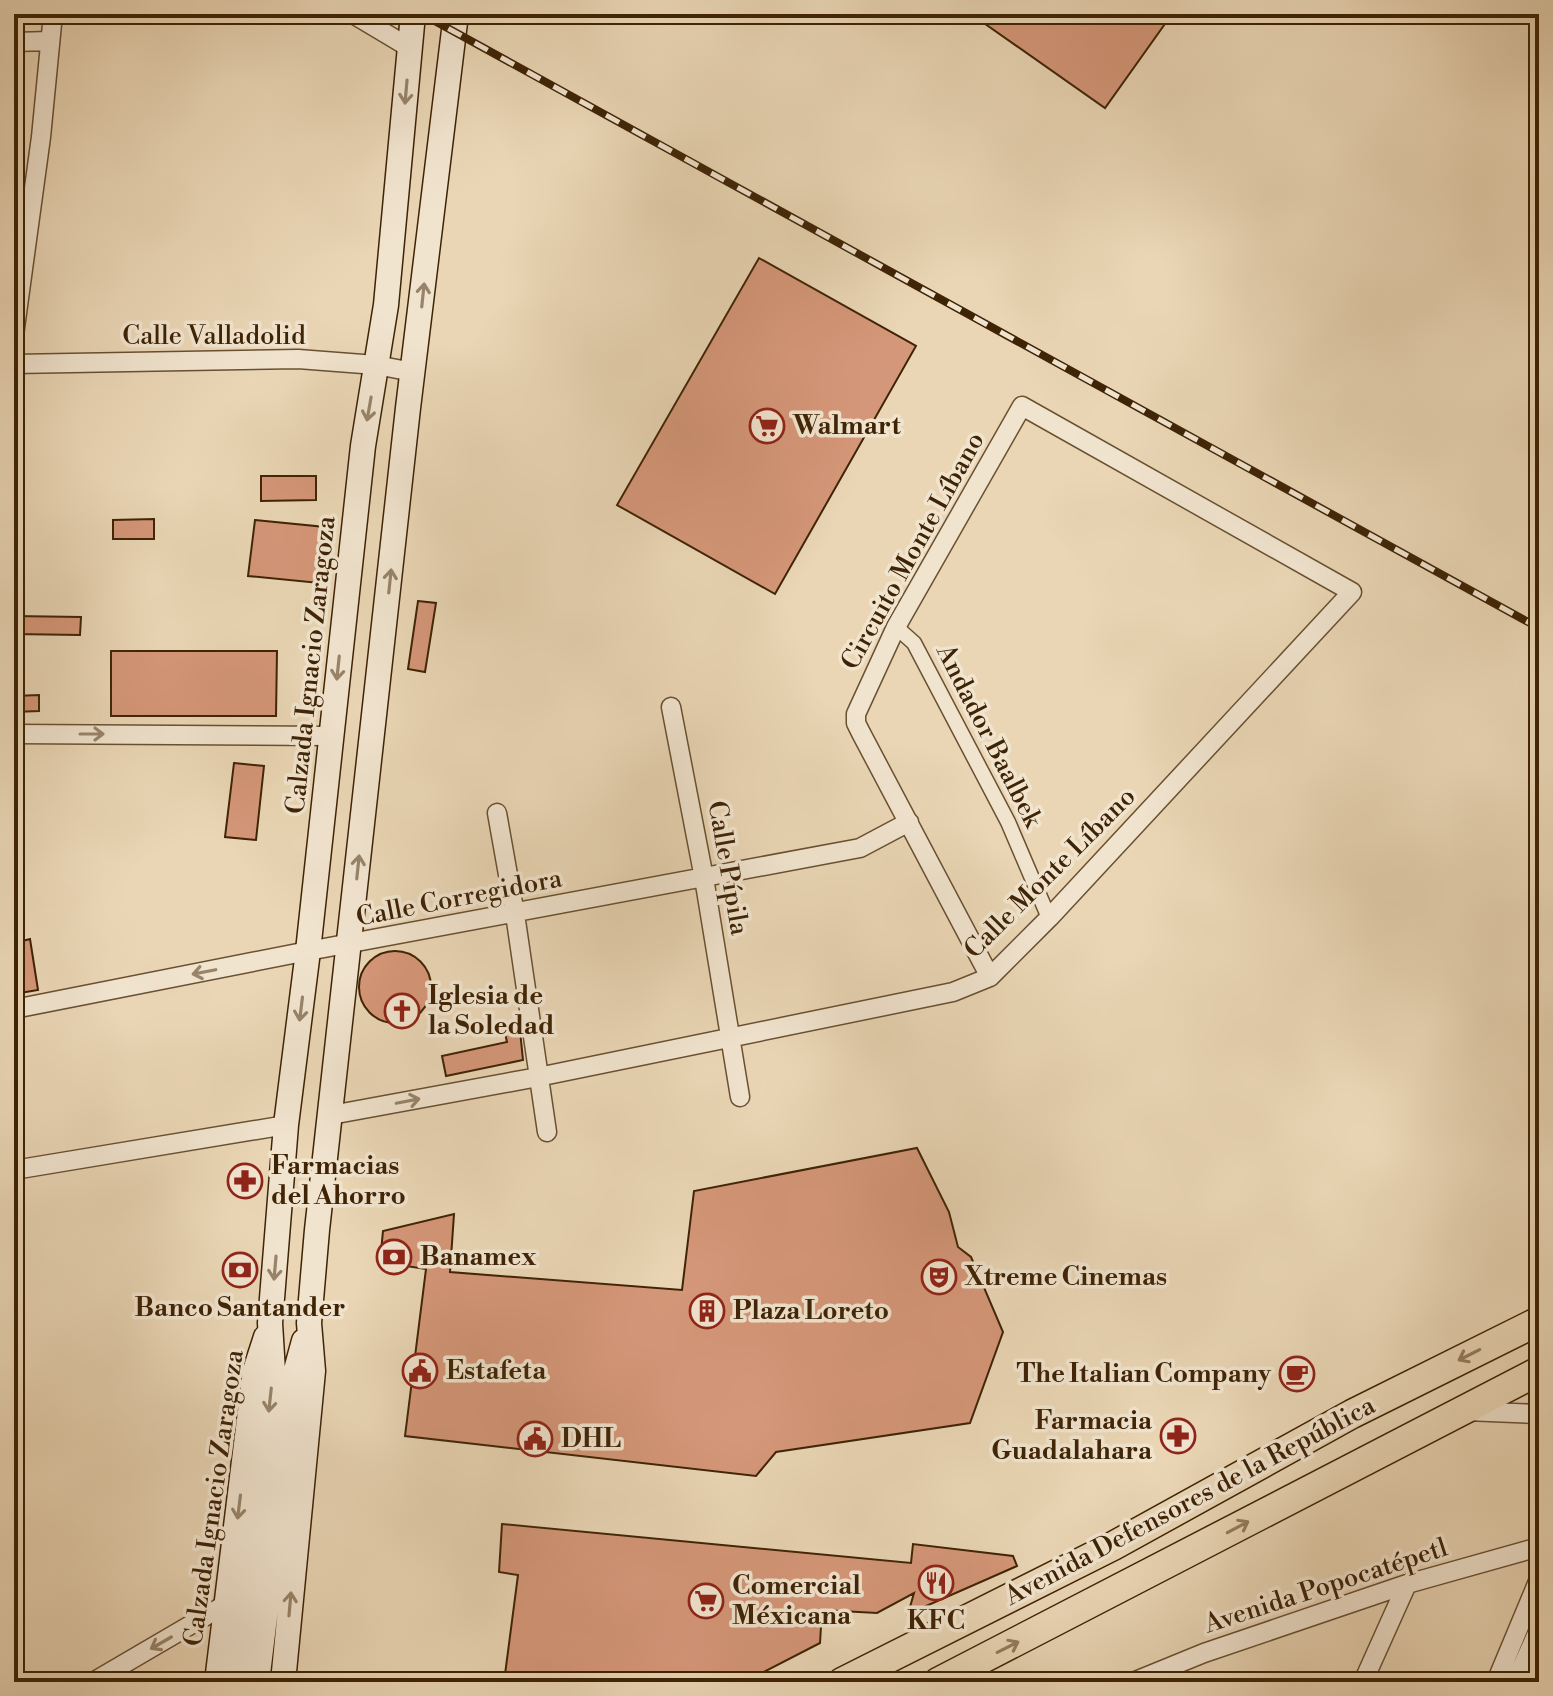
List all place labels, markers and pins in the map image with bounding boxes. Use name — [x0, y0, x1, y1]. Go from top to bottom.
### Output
supermarket icon: Walmart — [748, 407, 786, 445]
place label: Walmart — [792, 410, 902, 442]
place label: Iglesia de la Soledad — [428, 980, 554, 1042]
church icon: Iglesia de la Soledad — [383, 992, 421, 1030]
place label: Farmacias del Ahorro — [271, 1150, 406, 1212]
pharmacy icon: Farmacias del Ahorro — [226, 1162, 264, 1200]
bank icon: Banamex — [375, 1238, 413, 1276]
place label: Banamex — [420, 1241, 536, 1273]
bank icon: Banco Santander — [221, 1251, 259, 1289]
theatre icon: Xtreme Cinemas — [920, 1258, 958, 1296]
place label: Xtreme Cinemas — [964, 1261, 1167, 1293]
place label: Banco Santander — [135, 1292, 345, 1324]
building icon: Plaza Loreto — [688, 1292, 726, 1330]
place label: Plaza Loreto — [733, 1295, 889, 1327]
public building icon: Estafeta — [401, 1352, 439, 1390]
place label: Estafeta — [446, 1355, 547, 1387]
cafe icon: The Italian Company — [1278, 1355, 1316, 1393]
place label: The Italian Company — [1016, 1358, 1272, 1390]
place label: Farmacia Guadalahara — [991, 1405, 1153, 1467]
pharmacy icon: Farmacia Guadalahara — [1159, 1417, 1197, 1455]
public building icon: DHL — [516, 1420, 554, 1458]
place label: DHL — [561, 1423, 621, 1455]
restaurant icon: KFC — [917, 1564, 955, 1602]
place label: Comercial Méxicana — [732, 1570, 861, 1632]
supermarket icon: Comercial Méxicana — [687, 1582, 725, 1620]
place label: KFC — [907, 1605, 965, 1637]

